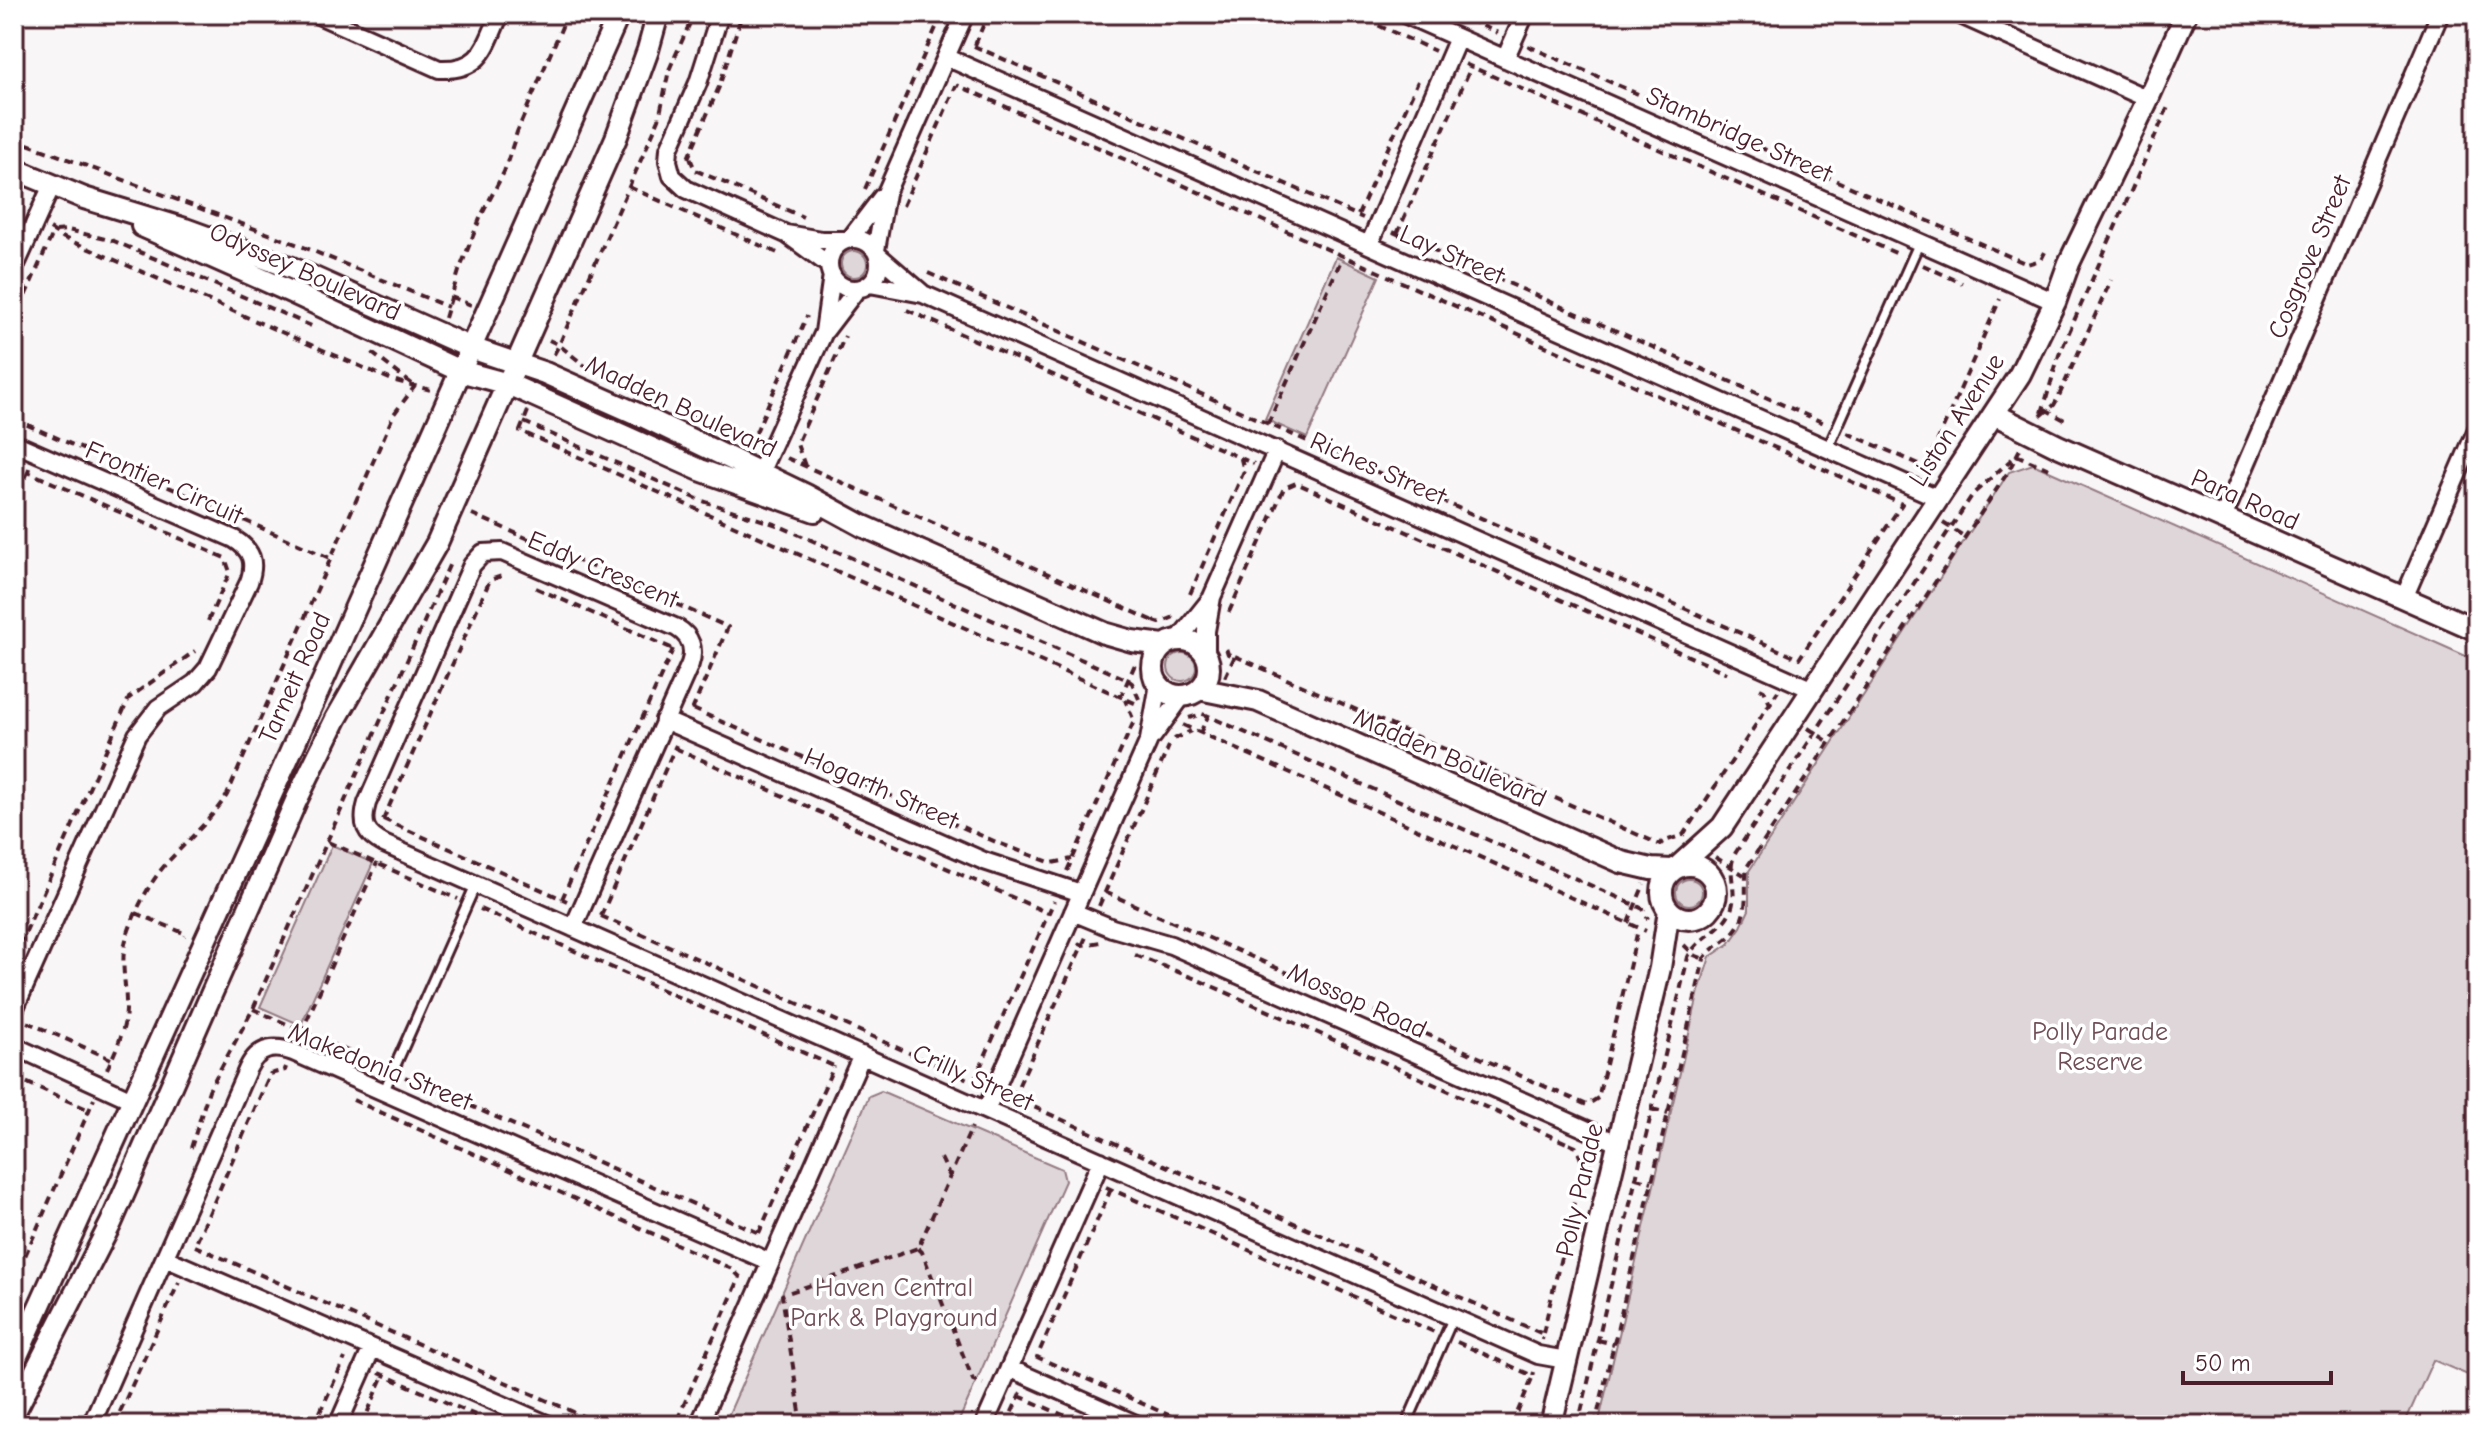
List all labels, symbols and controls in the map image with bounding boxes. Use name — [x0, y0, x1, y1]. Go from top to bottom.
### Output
street label: Stambridge Street — [1641, 81, 1838, 190]
street label: Cosgrove Street — [2262, 169, 2359, 343]
street label: Odyssey Boulevard — [205, 216, 405, 328]
street label: Lay Street — [1395, 219, 1510, 292]
street label: Liston Avenue — [1903, 348, 2011, 492]
street label: Madden Boulevard — [580, 349, 782, 465]
street label: Riches Street — [1305, 426, 1452, 513]
street label: Frontier Circuit — [81, 435, 249, 532]
street label: Para Road — [2186, 463, 2304, 537]
street label: Eddy Crescent — [523, 525, 684, 616]
street label: Tarneit Road — [253, 608, 337, 748]
street label: Madden Boulevard — [1349, 702, 1551, 814]
street label: Hogarth Street — [799, 742, 964, 837]
street label: Mossop Road — [1283, 957, 1431, 1045]
street label: Makedonia Street — [284, 1017, 478, 1118]
park label: Polly Parade Reserve — [2032, 1017, 2168, 1077]
street label: Crilly Street — [908, 1038, 1039, 1119]
street label: Polly Parade — [1550, 1120, 1610, 1260]
park label: Haven Central Park & Playground — [790, 1273, 998, 1333]
scale bar — [2183, 1335, 2331, 1385]
text: 50 m — [2195, 1349, 2251, 1377]

